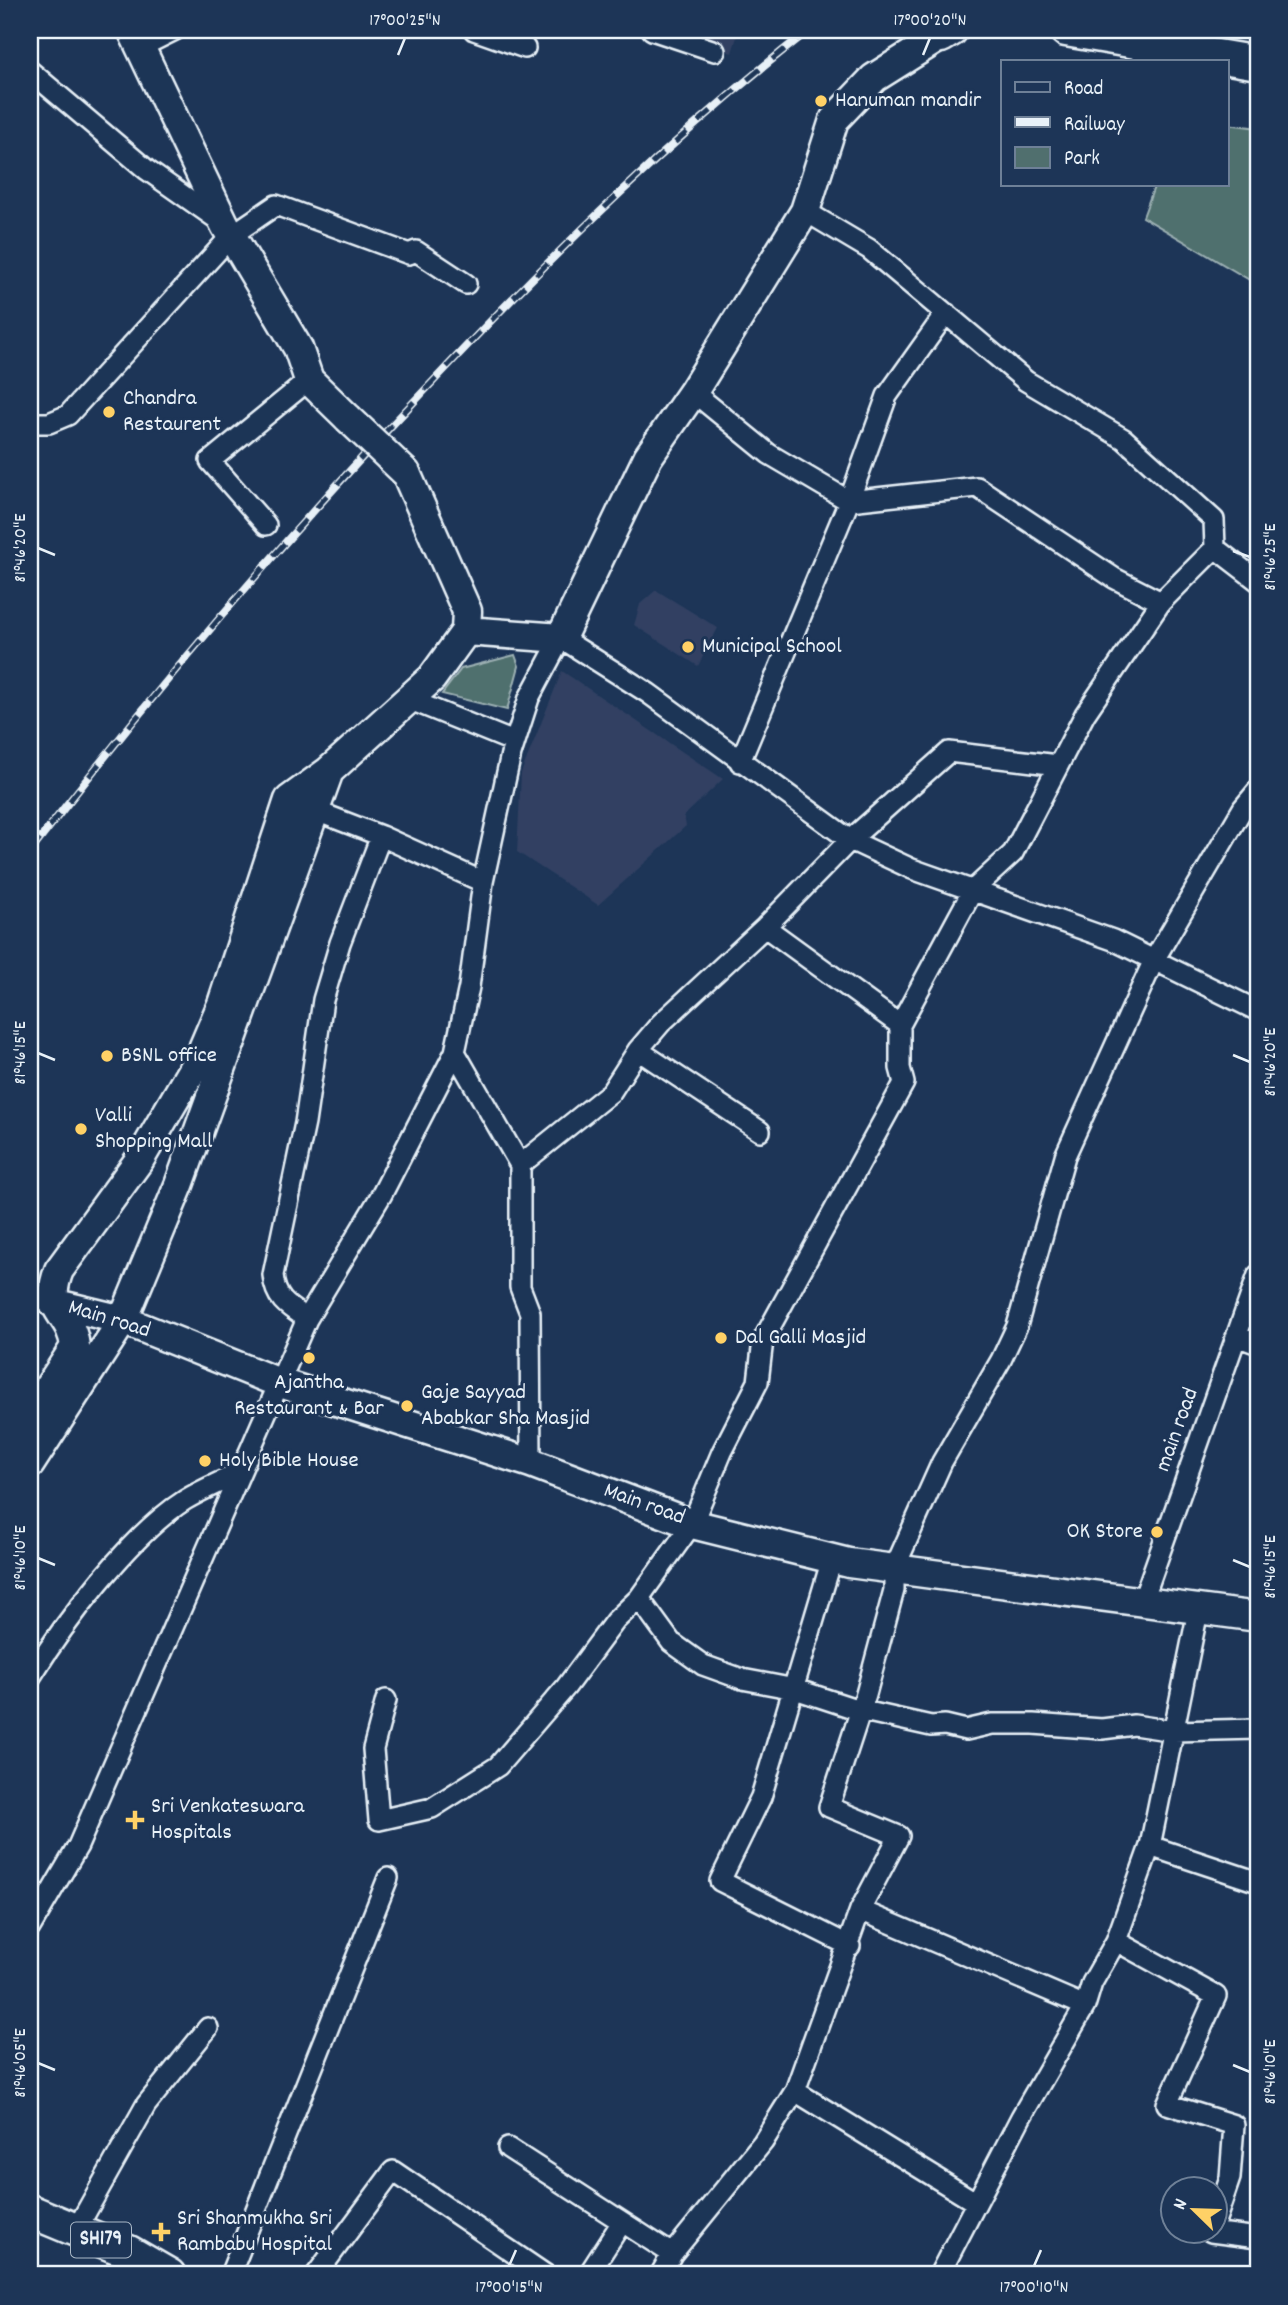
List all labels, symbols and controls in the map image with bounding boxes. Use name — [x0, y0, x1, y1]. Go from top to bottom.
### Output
text: 17°00'25"N — [369, 9, 441, 34]
text: 17°00'20"N — [894, 9, 966, 34]
legend — [1001, 60, 1228, 186]
text: Road — [1064, 75, 1103, 105]
place label: Hanuman mandir — [835, 85, 982, 118]
marker: Hanuman mandir — [813, 93, 829, 109]
text: Railway — [1064, 111, 1125, 141]
text: Park — [1064, 145, 1100, 175]
place label: Chandra Restaurent — [123, 383, 221, 442]
marker: Chandra Restaurent — [101, 404, 117, 420]
text: 81°46'20"E — [9, 513, 34, 583]
text: 81°46'25"E — [1259, 523, 1284, 591]
place label: Municipal School — [702, 631, 842, 664]
marker: Municipal School — [680, 639, 696, 655]
text: 81°46'15"E — [9, 1021, 34, 1085]
text: 81°46'20"E — [1259, 1027, 1284, 1097]
place label: BSNL office — [121, 1040, 217, 1073]
marker: BSNL office — [99, 1048, 115, 1064]
place label: Valli Shopping Mall — [95, 1100, 213, 1159]
marker: Valli Shopping Mall — [73, 1121, 89, 1137]
street label: Main road — [64, 1292, 154, 1348]
place label: Dal Galli Masjid — [735, 1322, 866, 1355]
marker: Dal Galli Masjid — [713, 1330, 729, 1346]
marker: Ajantha Restaurant & Bar — [301, 1350, 317, 1366]
place label: Ajantha Restaurant & Bar — [234, 1367, 384, 1426]
place label: Gaje Sayyad Ababkar Sha Masjid — [421, 1377, 590, 1436]
street label: main road — [1148, 1383, 1208, 1477]
marker: Gaje Sayyad Ababkar Sha Masjid — [399, 1398, 415, 1414]
place label: Holy Bible House — [219, 1445, 359, 1478]
marker: Holy Bible House — [197, 1453, 213, 1469]
street label: Main road — [599, 1475, 689, 1535]
place label: OK Store — [1066, 1516, 1143, 1549]
marker: OK Store — [1149, 1524, 1165, 1540]
text: 81°46'10"E — [9, 1525, 34, 1591]
text: 81°46'15"E — [1259, 1535, 1284, 1599]
place label: Sri Venkateswara Hospitals — [151, 1791, 306, 1850]
marker: Sri Venkateswara Hospitals — [125, 1810, 145, 1830]
text: 81°46'05"E — [9, 2028, 34, 2098]
text: 81°46'10"E — [1259, 2039, 1284, 2105]
north arrow — [1158, 2176, 1228, 2246]
text: N — [1167, 2195, 1196, 2214]
place label: Sri Shanmukha Sri Rambabu Hospital — [177, 2203, 332, 2262]
road number: SH179 — [71, 2222, 131, 2258]
marker: Sri Shanmukha Sri Rambabu Hospital — [151, 2222, 171, 2242]
text: 17°00'15"N — [475, 2276, 543, 2301]
text: 17°00'10"N — [1000, 2276, 1068, 2301]

